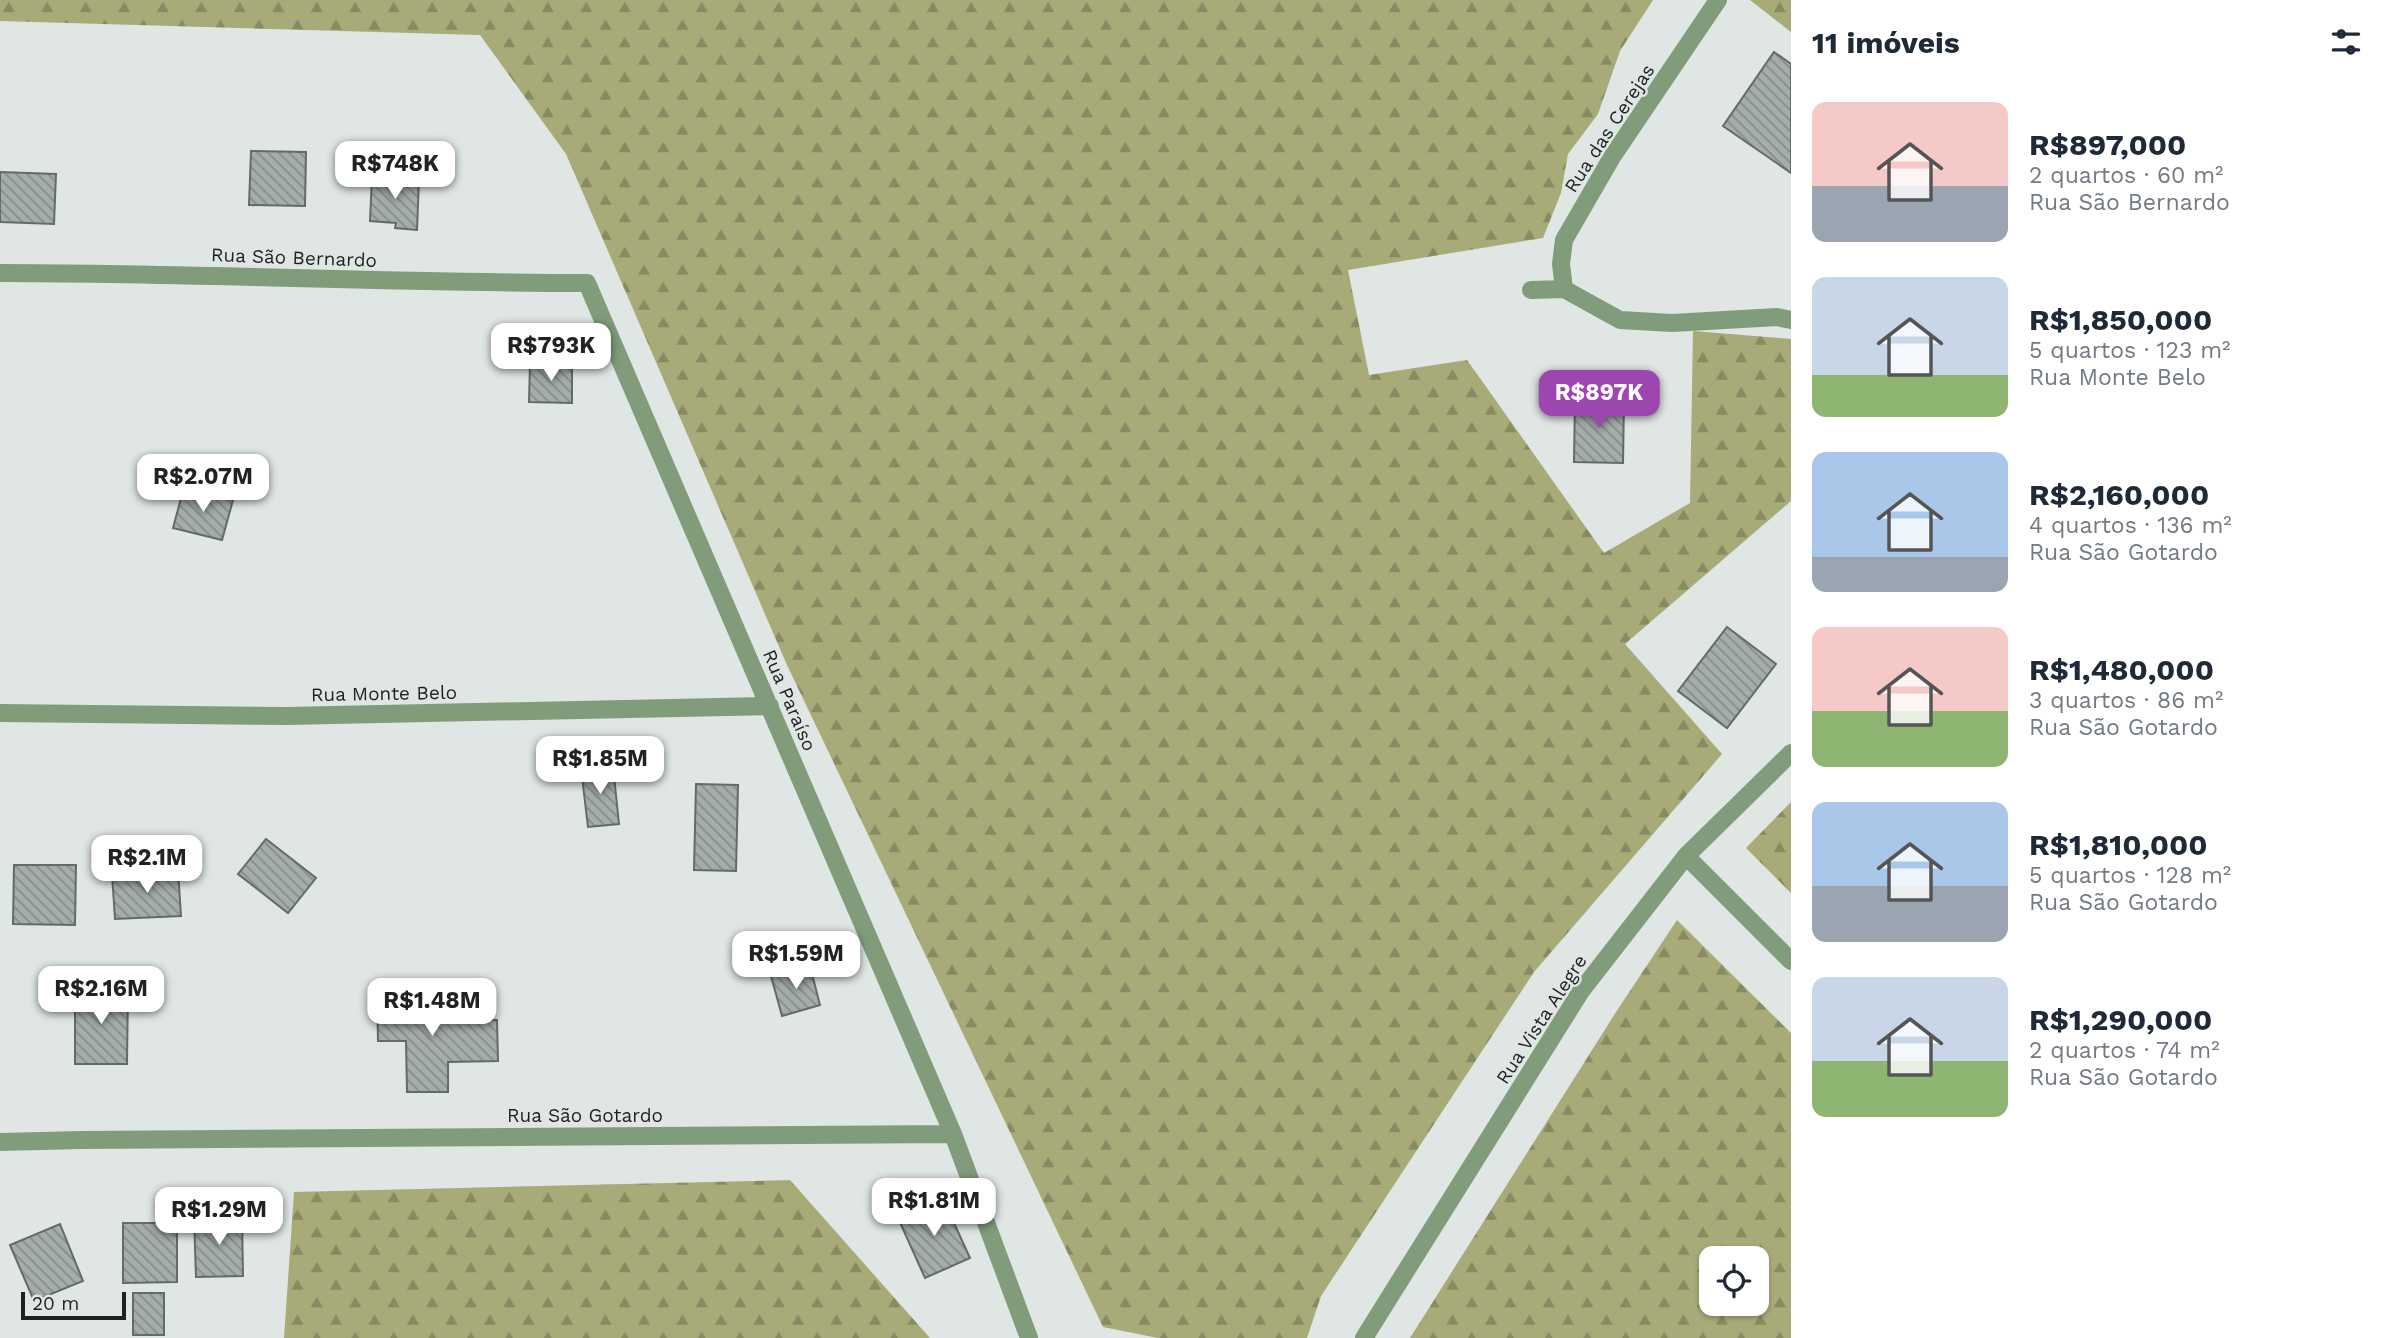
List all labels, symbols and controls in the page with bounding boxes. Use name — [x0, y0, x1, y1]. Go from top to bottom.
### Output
icon: filters — [2327, 23, 2365, 61]
text: 11 imóveis — [1812, 25, 1960, 60]
street label: Rua das Cerejas — [1559, 60, 1659, 197]
text: R$897,000 — [2029, 127, 2186, 162]
icon: home — [1868, 130, 1952, 214]
pin: R$748K — [338, 142, 452, 201]
text: R$748K — [351, 150, 439, 177]
text: 2 quartos · 60 m² — [2029, 162, 2223, 189]
text: Rua São Bernardo — [2029, 189, 2230, 216]
street label: Rua São Bernardo — [211, 243, 377, 272]
text: R$1,850,000 — [2029, 302, 2212, 337]
icon: home — [1868, 305, 1952, 389]
pin: R$793K — [494, 324, 608, 383]
text: R$793K — [507, 332, 595, 359]
text: 5 quartos · 123 m² — [2029, 337, 2230, 364]
text: Rua Monte Belo — [2029, 364, 2206, 391]
pin: R$897K — [1542, 370, 1656, 430]
text: R$897K — [1555, 379, 1643, 406]
pin: R$2.07M — [138, 454, 268, 514]
text: R$2.07M — [153, 463, 253, 490]
text: R$2,160,000 — [2029, 477, 2209, 512]
icon: home — [1868, 480, 1952, 564]
text: 4 quartos · 136 m² — [2029, 512, 2232, 539]
text: Rua São Gotardo — [2029, 539, 2218, 566]
street label: Rua Paraíso — [758, 646, 821, 754]
text: R$1,480,000 — [2029, 652, 2214, 687]
icon: home — [1868, 655, 1952, 739]
street label: Rua Monte Belo — [311, 681, 457, 706]
text: 3 quartos · 86 m² — [2029, 687, 2223, 714]
text: Rua São Gotardo — [2029, 714, 2218, 741]
pin: R$1.85M — [535, 736, 665, 796]
text: R$1.85M — [552, 745, 648, 772]
text: R$1,810,000 — [2029, 827, 2208, 862]
icon: home — [1868, 830, 1952, 914]
pin: R$2.1M — [90, 836, 204, 895]
text: R$2.1M — [107, 844, 187, 871]
text: 5 quartos · 128 m² — [2029, 862, 2231, 889]
text: Rua São Gotardo — [2029, 889, 2218, 916]
pin: R$1.59M — [731, 932, 861, 991]
text: R$1.59M — [748, 940, 844, 967]
street label: Rua Vista Alegre — [1491, 950, 1592, 1088]
pin: R$2.16M — [36, 967, 166, 1026]
text: R$2.16M — [54, 975, 148, 1002]
pin: R$1.48M — [367, 978, 497, 1038]
text: R$1.48M — [383, 987, 481, 1014]
text: R$1,290,000 — [2029, 1002, 2212, 1037]
icon: home — [1868, 1005, 1952, 1089]
text: 2 quartos · 74 m² — [2029, 1037, 2220, 1064]
text: Rua São Gotardo — [2029, 1064, 2218, 1091]
street label: Rua São Gotardo — [507, 1104, 663, 1127]
pin: R$1.81M — [869, 1178, 999, 1238]
text: R$1.81M — [888, 1187, 980, 1214]
pin: R$1.29M — [154, 1188, 284, 1247]
text: R$1.29M — [171, 1196, 267, 1223]
map controls — [1699, 1246, 1769, 1316]
button: locate — [1699, 1246, 1769, 1316]
scale bar — [21, 1289, 126, 1321]
text: 20 m — [32, 1292, 79, 1315]

